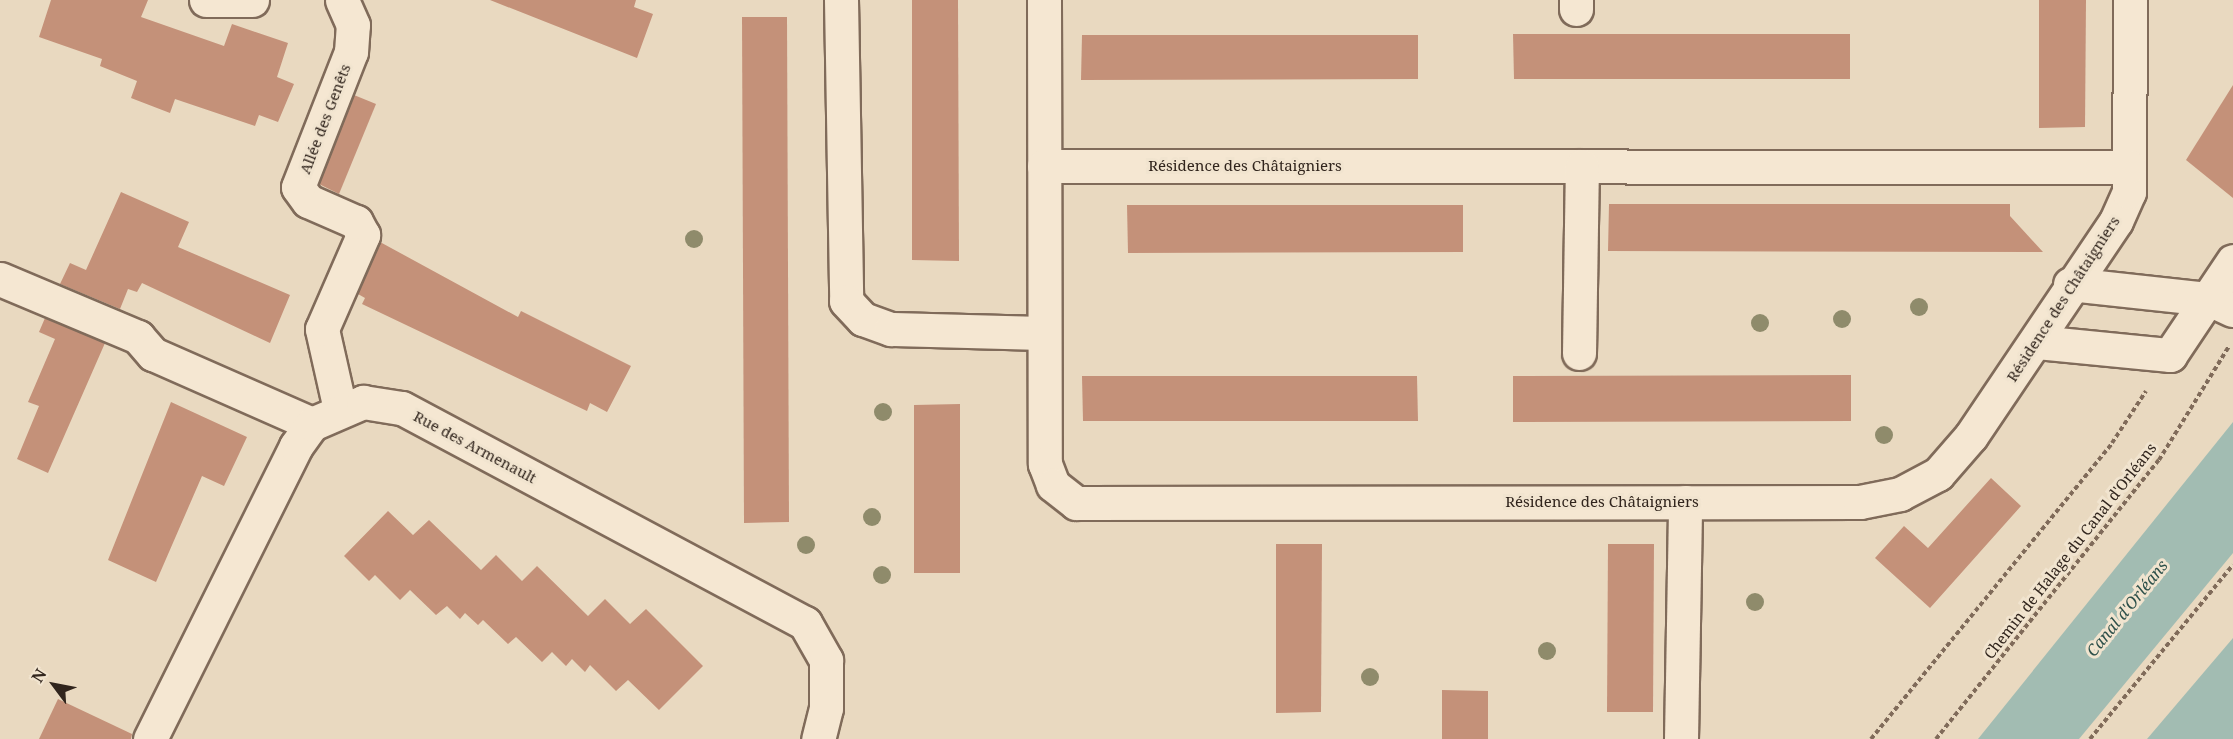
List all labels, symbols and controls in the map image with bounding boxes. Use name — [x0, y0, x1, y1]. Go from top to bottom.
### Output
street label: Allée des Genêts — [296, 62, 354, 176]
street label: Résidence des Châtaigniers — [1148, 157, 1342, 175]
street label: Résidence des Châtaigniers — [2003, 213, 2123, 385]
street label: Rue des Armenault — [410, 407, 540, 487]
street label: Chemin de Halage du Canal d'Orléans — [1980, 439, 2160, 663]
street label: Résidence des Châtaigniers — [1505, 493, 1699, 511]
water label: Canal d'Orléans — [2082, 556, 2172, 660]
north arrow — [24, 655, 84, 715]
text: N — [26, 664, 51, 687]

